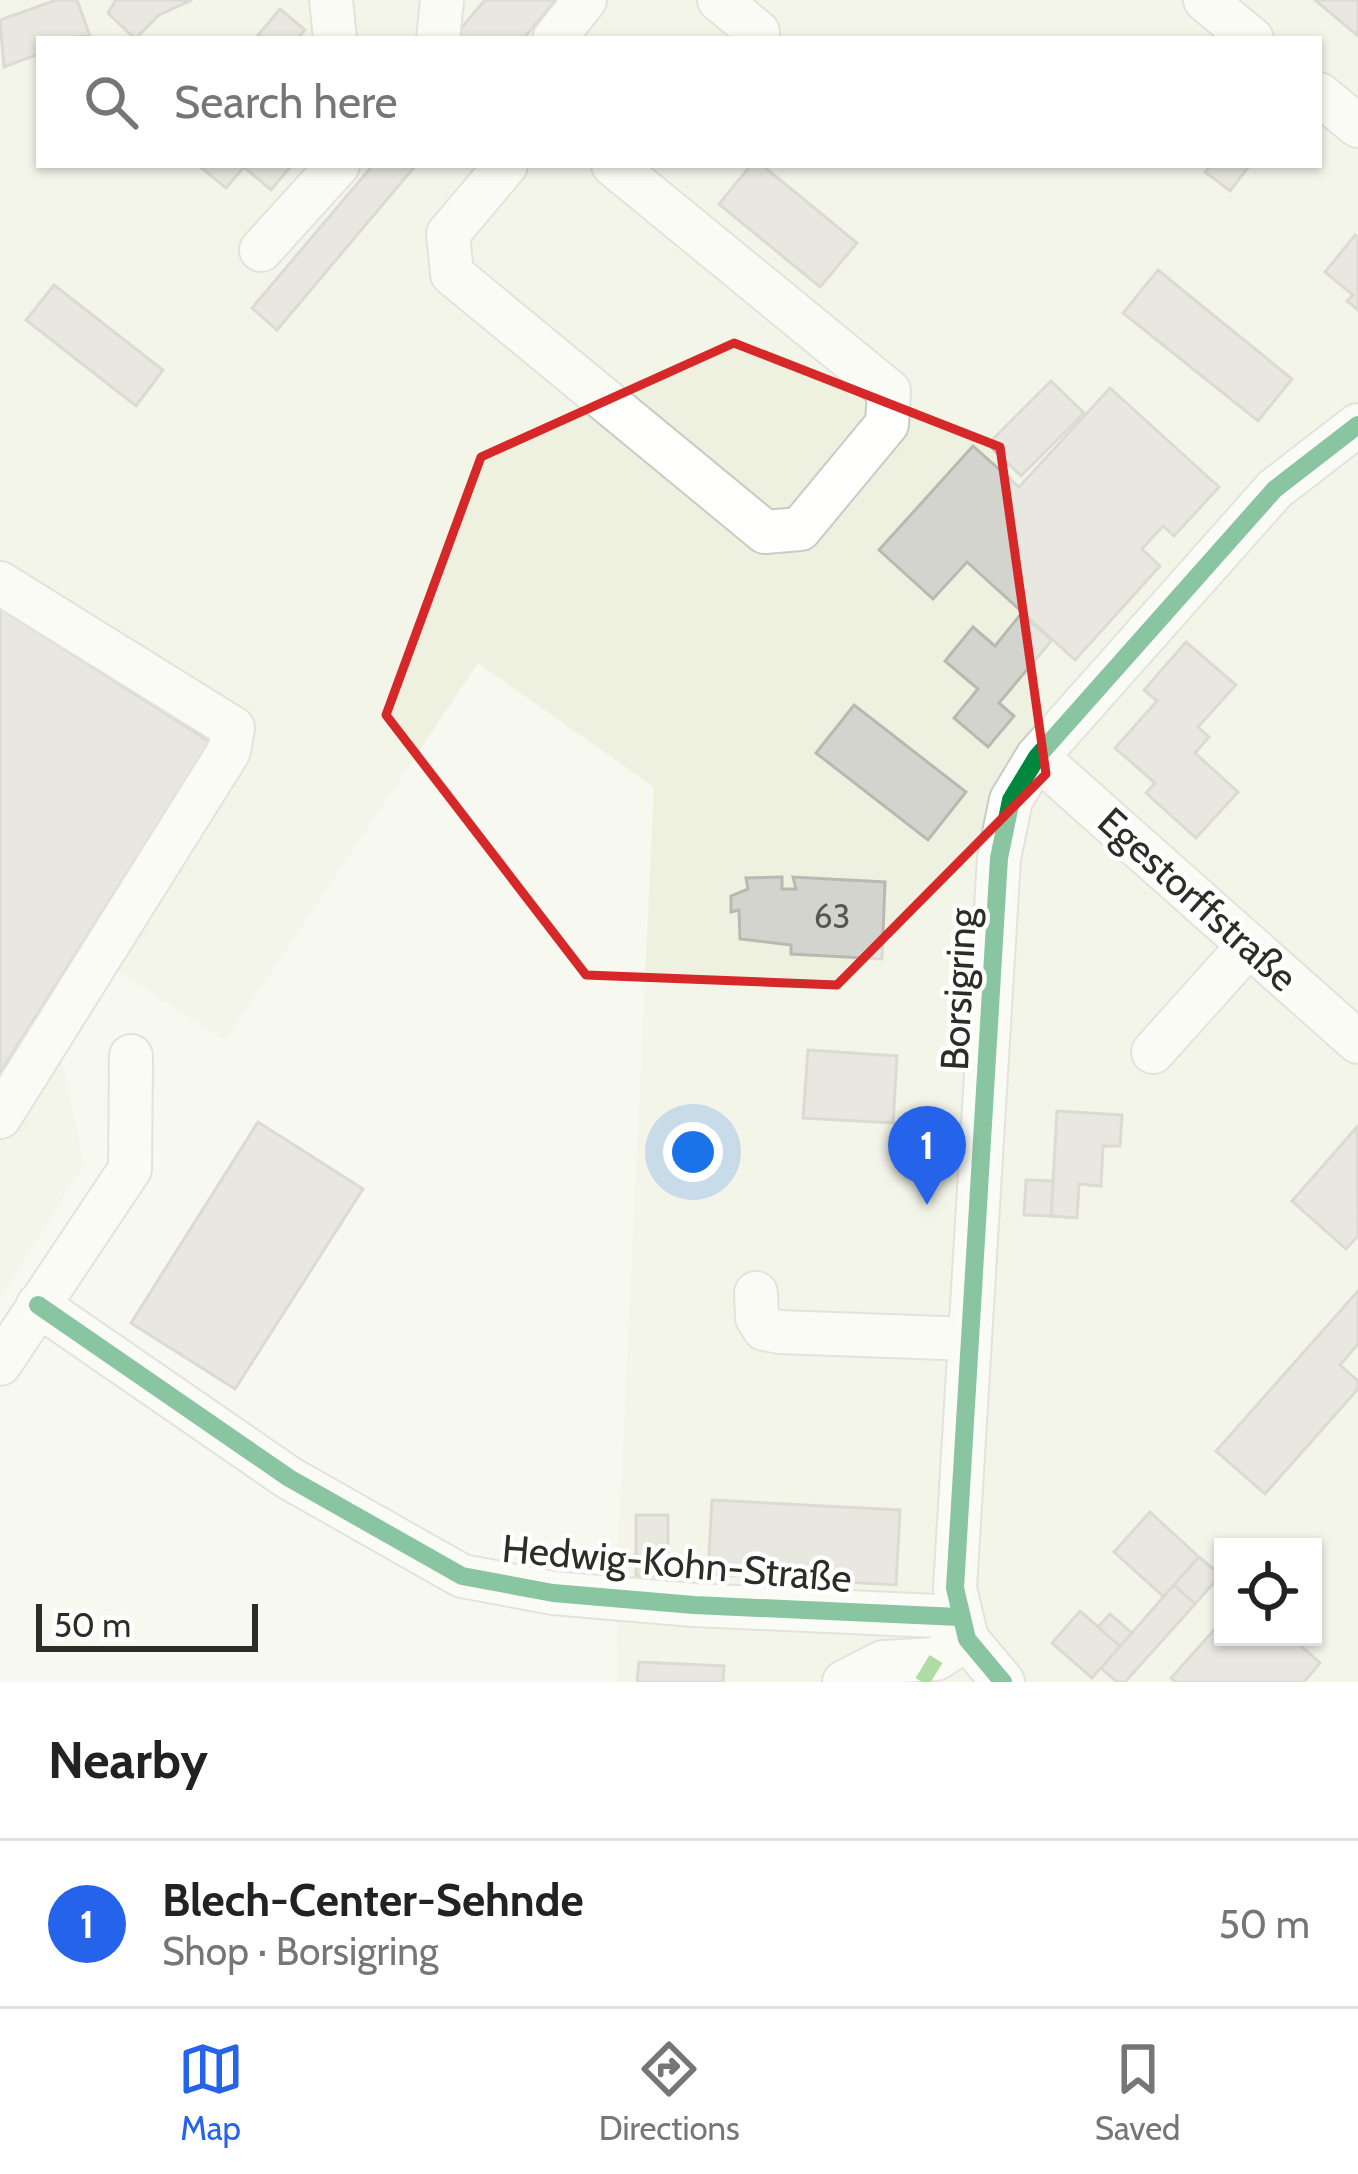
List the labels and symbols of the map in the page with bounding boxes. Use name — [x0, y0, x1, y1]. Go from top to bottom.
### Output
street label: Egestorffstraße — [1088, 797, 1308, 1001]
house number: 63 — [814, 896, 850, 936]
street label: Borsigring — [930, 906, 986, 1072]
pin: 1 — [888, 1106, 966, 1205]
your location — [663, 1122, 723, 1182]
street label: Hedwig-Kohn-Straße — [500, 1524, 854, 1602]
scale bar — [36, 1598, 258, 1651]

